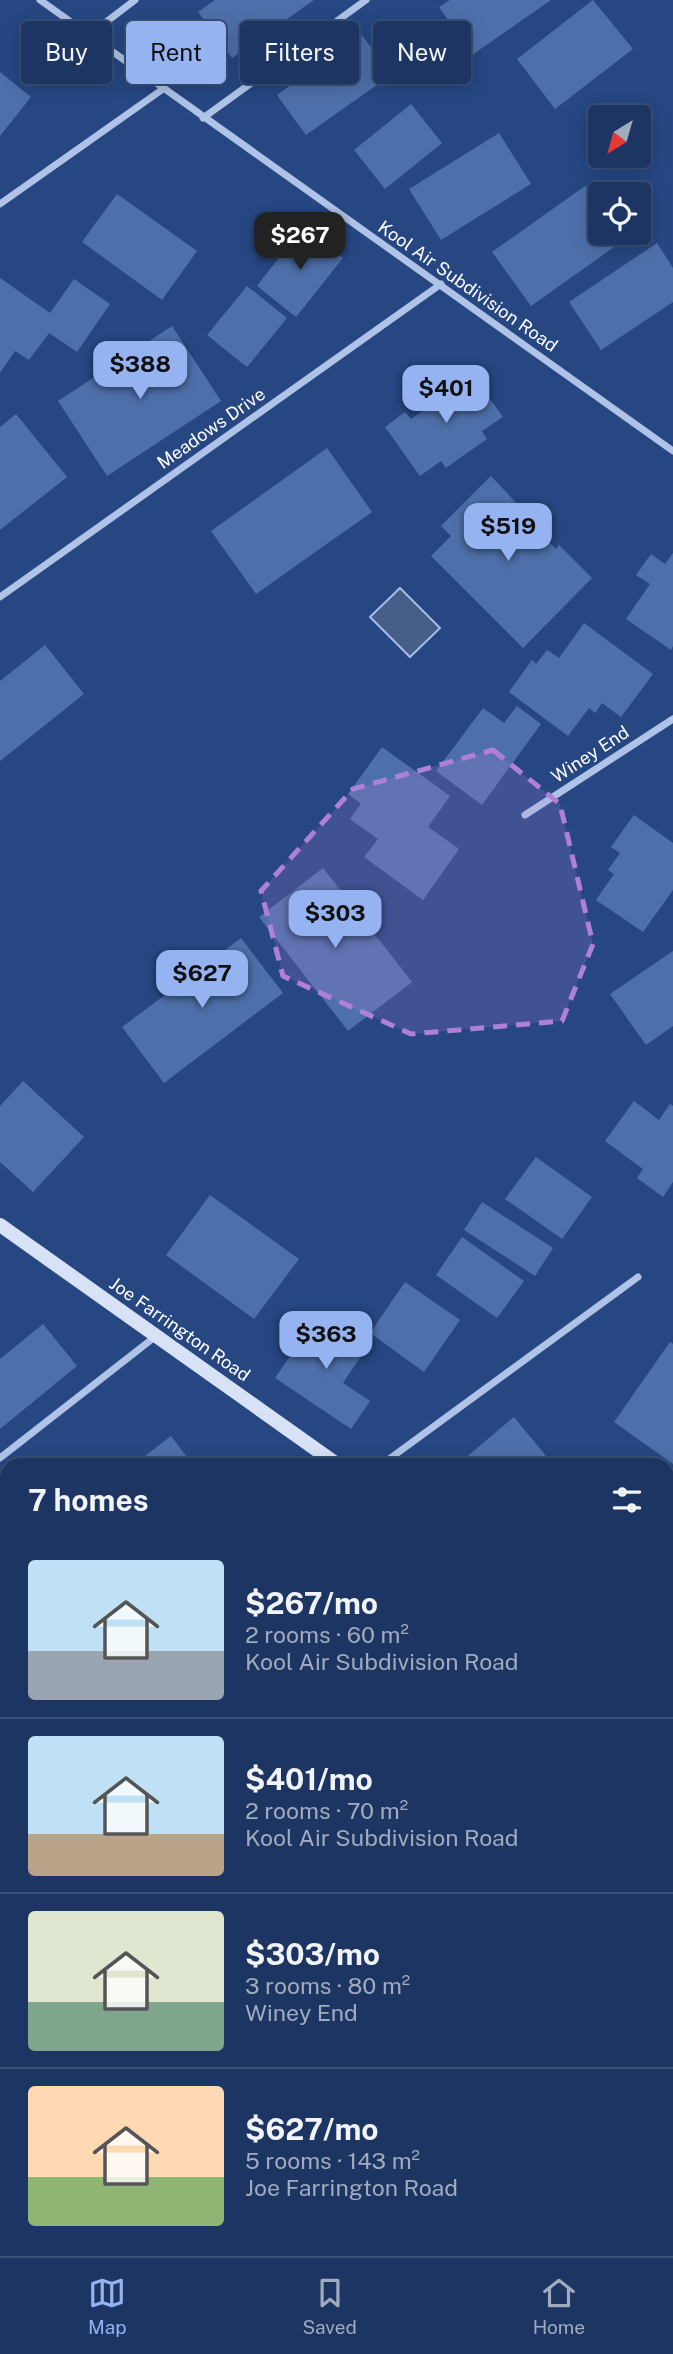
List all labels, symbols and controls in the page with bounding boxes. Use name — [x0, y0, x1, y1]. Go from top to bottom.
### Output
chip: Buy — [21, 21, 112, 84]
chip: Rent — [126, 21, 226, 84]
chip: Filters — [240, 21, 359, 84]
chip: New — [373, 21, 471, 84]
north arrow — [588, 105, 651, 168]
map controls — [588, 105, 651, 245]
button: locate — [588, 182, 651, 245]
pin: $267 — [259, 212, 341, 272]
street label: Kool Air Subdivision Road — [374, 216, 562, 356]
text: $267 — [270, 221, 330, 248]
pin: $388 — [99, 342, 181, 401]
text: $388 — [109, 350, 171, 377]
pin: $401 — [405, 366, 487, 425]
text: $401 — [418, 374, 474, 401]
street label: Meadows Drive — [153, 383, 269, 473]
pin: $519 — [467, 504, 549, 563]
text: $519 — [480, 512, 536, 539]
street label: Winey End — [547, 721, 633, 787]
pin: $303 — [294, 890, 376, 950]
text: $303 — [305, 899, 365, 926]
pin: $627 — [161, 950, 243, 1010]
text: $627 — [172, 959, 232, 986]
street label: Joe Farrington Road — [106, 1273, 254, 1385]
pin: $363 — [285, 1312, 367, 1371]
text: $363 — [295, 1320, 357, 1347]
icon: filters — [608, 1481, 646, 1519]
text: 7 homes — [28, 1482, 149, 1518]
text: $267/mo — [245, 1585, 378, 1621]
icon: home — [84, 1588, 168, 1672]
text: 2 rooms · 60 m² — [245, 1621, 409, 1648]
text: Kool Air Subdivision Road — [245, 1648, 519, 1675]
text: $401/mo — [245, 1761, 373, 1797]
icon: home — [84, 1764, 168, 1848]
text: 2 rooms · 70 m² — [245, 1797, 408, 1824]
text: Kool Air Subdivision Road — [245, 1824, 519, 1851]
text: $303/mo — [245, 1936, 380, 1972]
icon: home — [84, 1939, 168, 2023]
text: 3 rooms · 80 m² — [245, 1972, 410, 1999]
text: Winey End — [245, 1999, 358, 2026]
text: $627/mo — [245, 2111, 379, 2147]
icon: home — [84, 2114, 168, 2198]
text: 5 rooms · 143 m² — [245, 2147, 420, 2174]
text: Joe Farrington Road — [245, 2174, 458, 2201]
tab: Map — [88, 2274, 127, 2338]
tab: Saved — [302, 2274, 357, 2338]
tab: Home — [533, 2274, 585, 2338]

